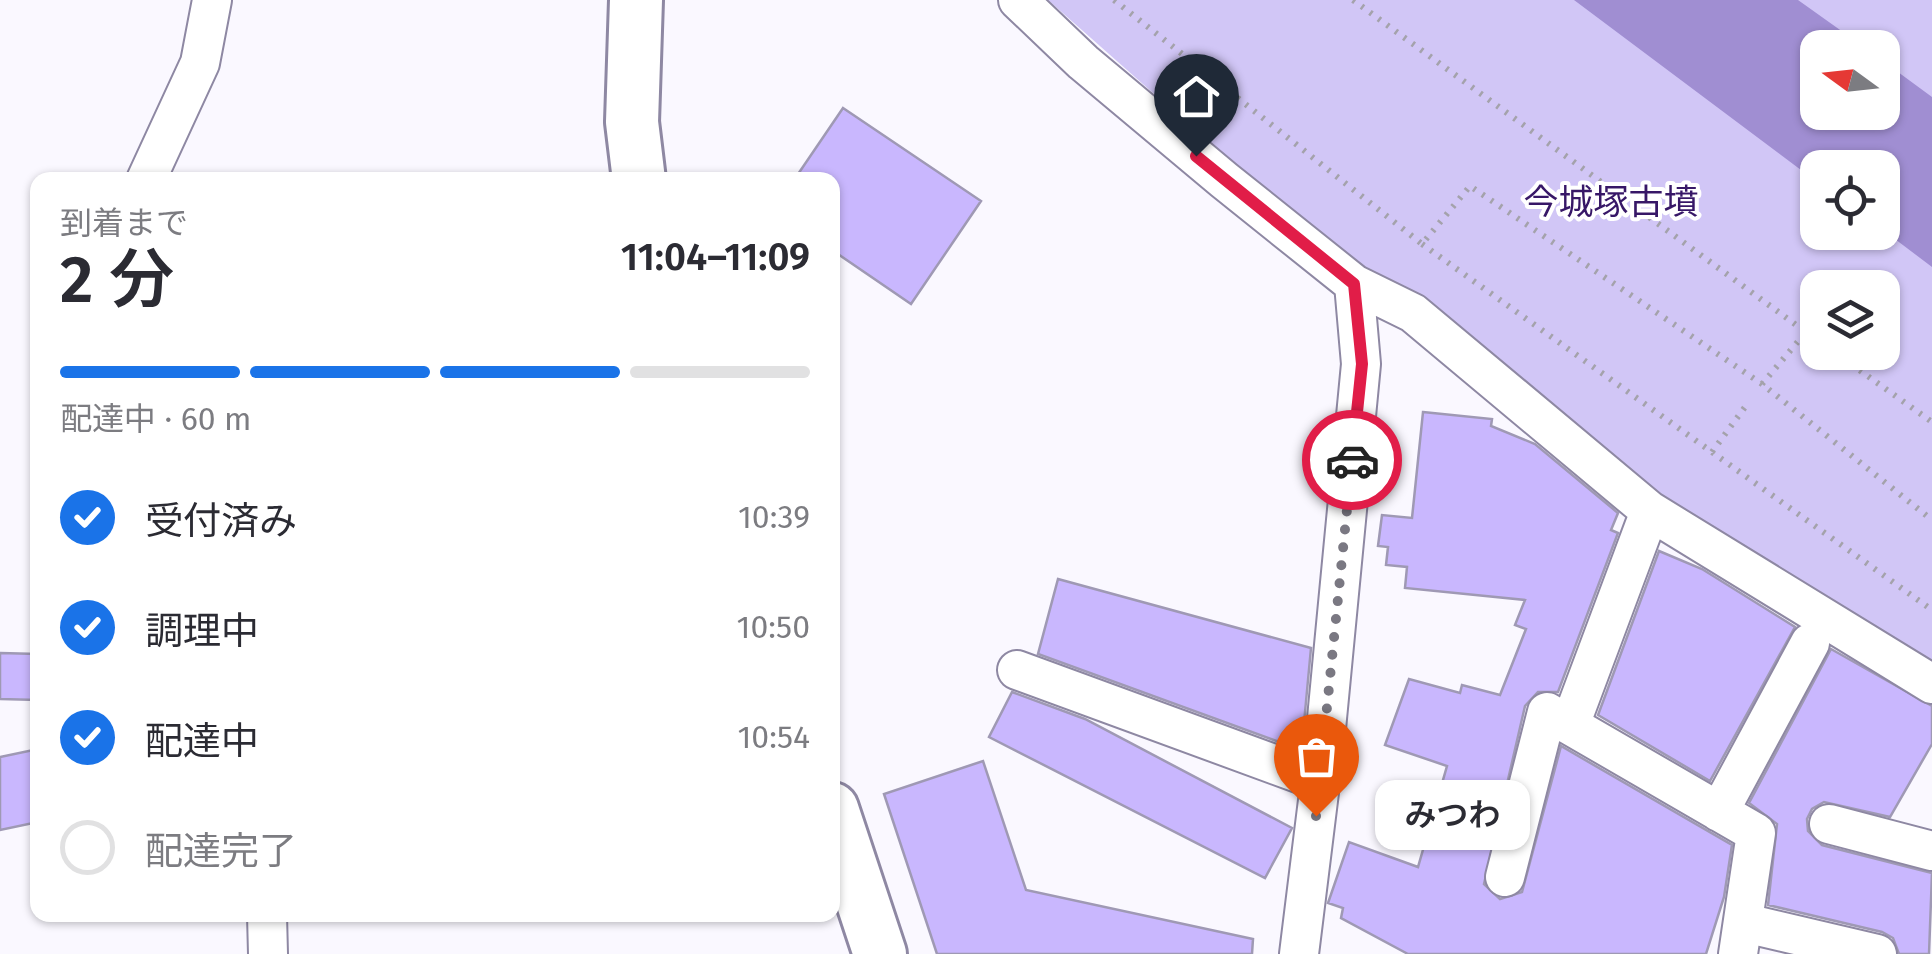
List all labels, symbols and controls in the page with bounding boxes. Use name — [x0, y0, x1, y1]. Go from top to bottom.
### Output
north arrow — [1800, 30, 1900, 130]
map controls — [1800, 30, 1900, 370]
pin — [1154, 54, 1239, 157]
icon: home — [1169, 69, 1224, 124]
button: locate — [1800, 150, 1900, 250]
park label: 今城塚古墳 — [1523, 181, 1699, 223]
text: 到着まで — [60, 204, 188, 242]
text: 11:04–11:09 — [621, 234, 810, 280]
text: 2 分 — [60, 241, 174, 319]
button: layers — [1800, 270, 1900, 370]
text: 配達中 · 60 m — [60, 400, 251, 438]
courier — [1302, 410, 1402, 510]
icon: car — [1325, 433, 1380, 488]
icon: check — [60, 490, 115, 545]
text: 受付済み — [145, 498, 297, 544]
text: 10:39 — [738, 498, 810, 536]
icon: check — [60, 600, 115, 655]
text: 調理中 — [145, 608, 259, 654]
text: 10:50 — [737, 608, 810, 646]
icon: check — [60, 710, 115, 765]
pin — [1274, 714, 1359, 817]
text: 配達中 — [145, 718, 259, 764]
text: 10:54 — [737, 718, 810, 756]
icon: bag — [1289, 729, 1344, 784]
callout: みつわ — [1376, 781, 1531, 851]
text: みつわ — [1404, 796, 1501, 834]
text: 配達完了 — [145, 828, 297, 874]

